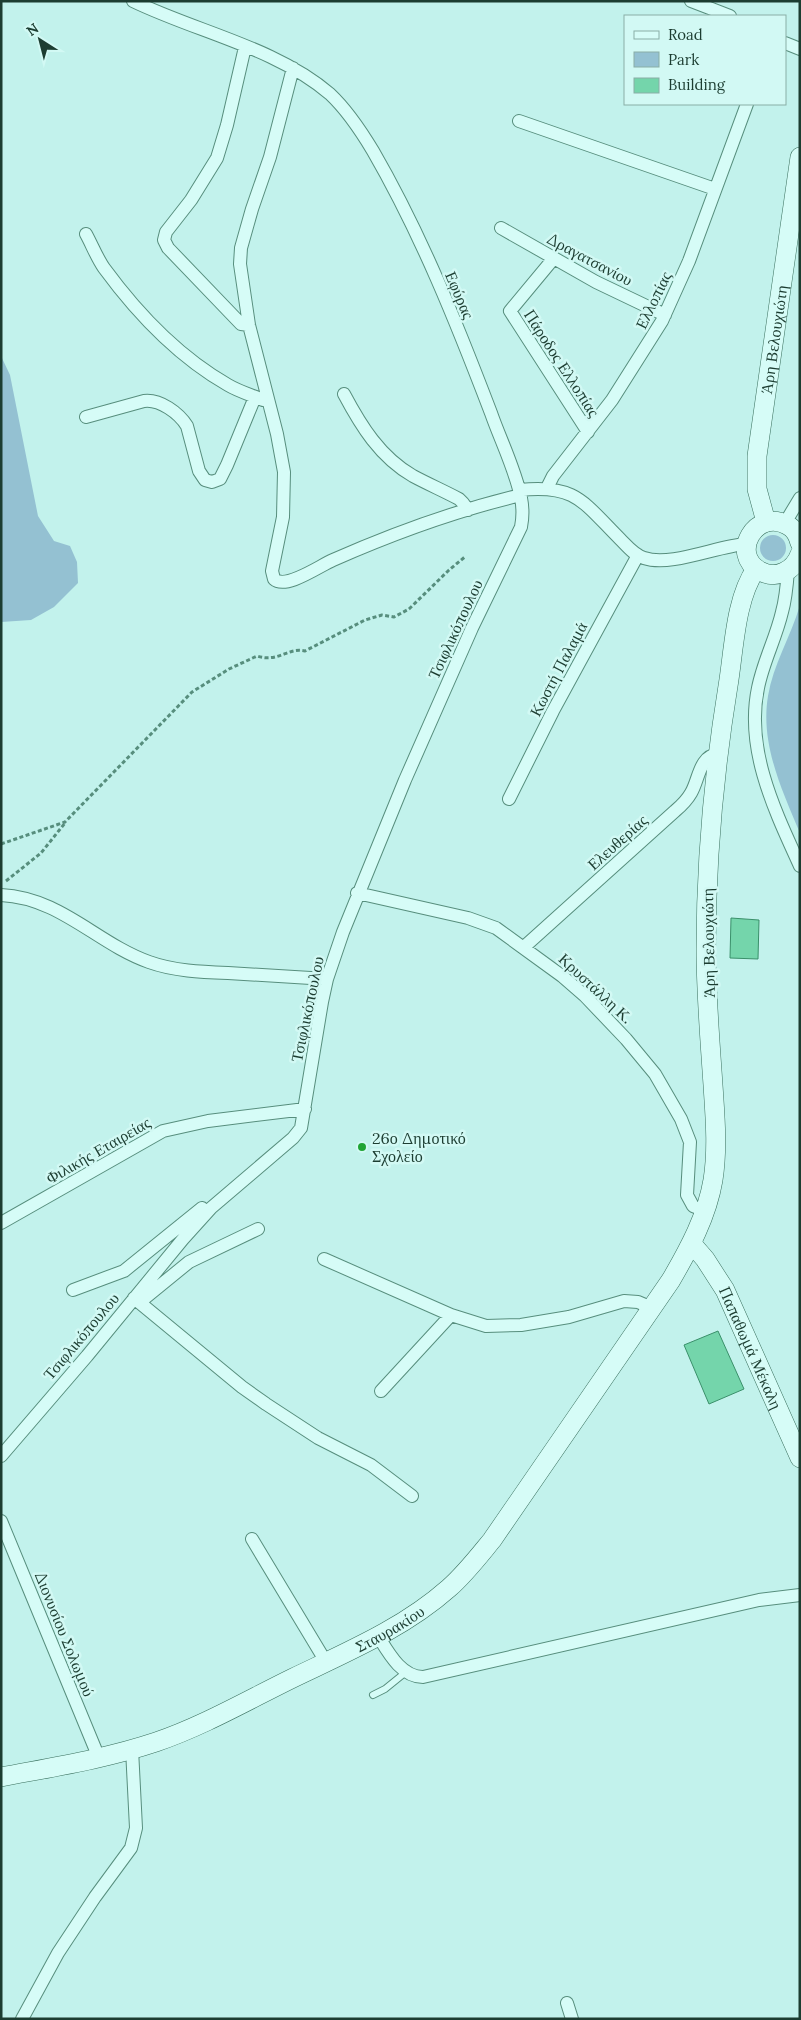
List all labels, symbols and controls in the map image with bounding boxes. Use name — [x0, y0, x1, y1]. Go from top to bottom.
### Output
north arrow — [15, 15, 65, 65]
legend — [624, 15, 786, 105]
text: N — [23, 19, 42, 40]
text: Road — [668, 25, 703, 44]
text: Park — [668, 50, 699, 69]
text: Building — [668, 75, 726, 94]
street label: Δραγατσανίου — [544, 228, 636, 290]
street label: Ελλοπίας — [631, 267, 676, 332]
street label: Εφύρας — [441, 268, 479, 322]
street label: Άρη Βελουχιώτη — [756, 284, 791, 395]
street label: Πάροδος Ελλοπίας — [520, 305, 605, 421]
street label: Τσιφλικόπουλου — [423, 576, 487, 682]
street label: Κωστή Παλαμά — [525, 618, 592, 720]
street label: Ελευθερίας — [583, 810, 652, 874]
street label: Άρη Βελουχιώτη — [697, 888, 719, 998]
street label: Κρυστάλλη Κ. — [555, 949, 637, 1027]
street label: Τσιφλικόπουλου — [286, 954, 328, 1064]
street label: Φιλικής Εταιρείας — [42, 1112, 154, 1188]
place label: 26ο Δημοτικό Σχολείο — [372, 1128, 466, 1166]
marker: 26ο Δημοτικό Σχολείο — [356, 1141, 368, 1153]
street label: Παπαθωμά Μέκαλη — [715, 1283, 787, 1412]
street label: Τσιφλικόπουλου — [39, 1288, 123, 1384]
street label: Διονυσίου Σολωμού — [31, 1569, 99, 1699]
street label: Σταυρακίου — [352, 1601, 428, 1656]

